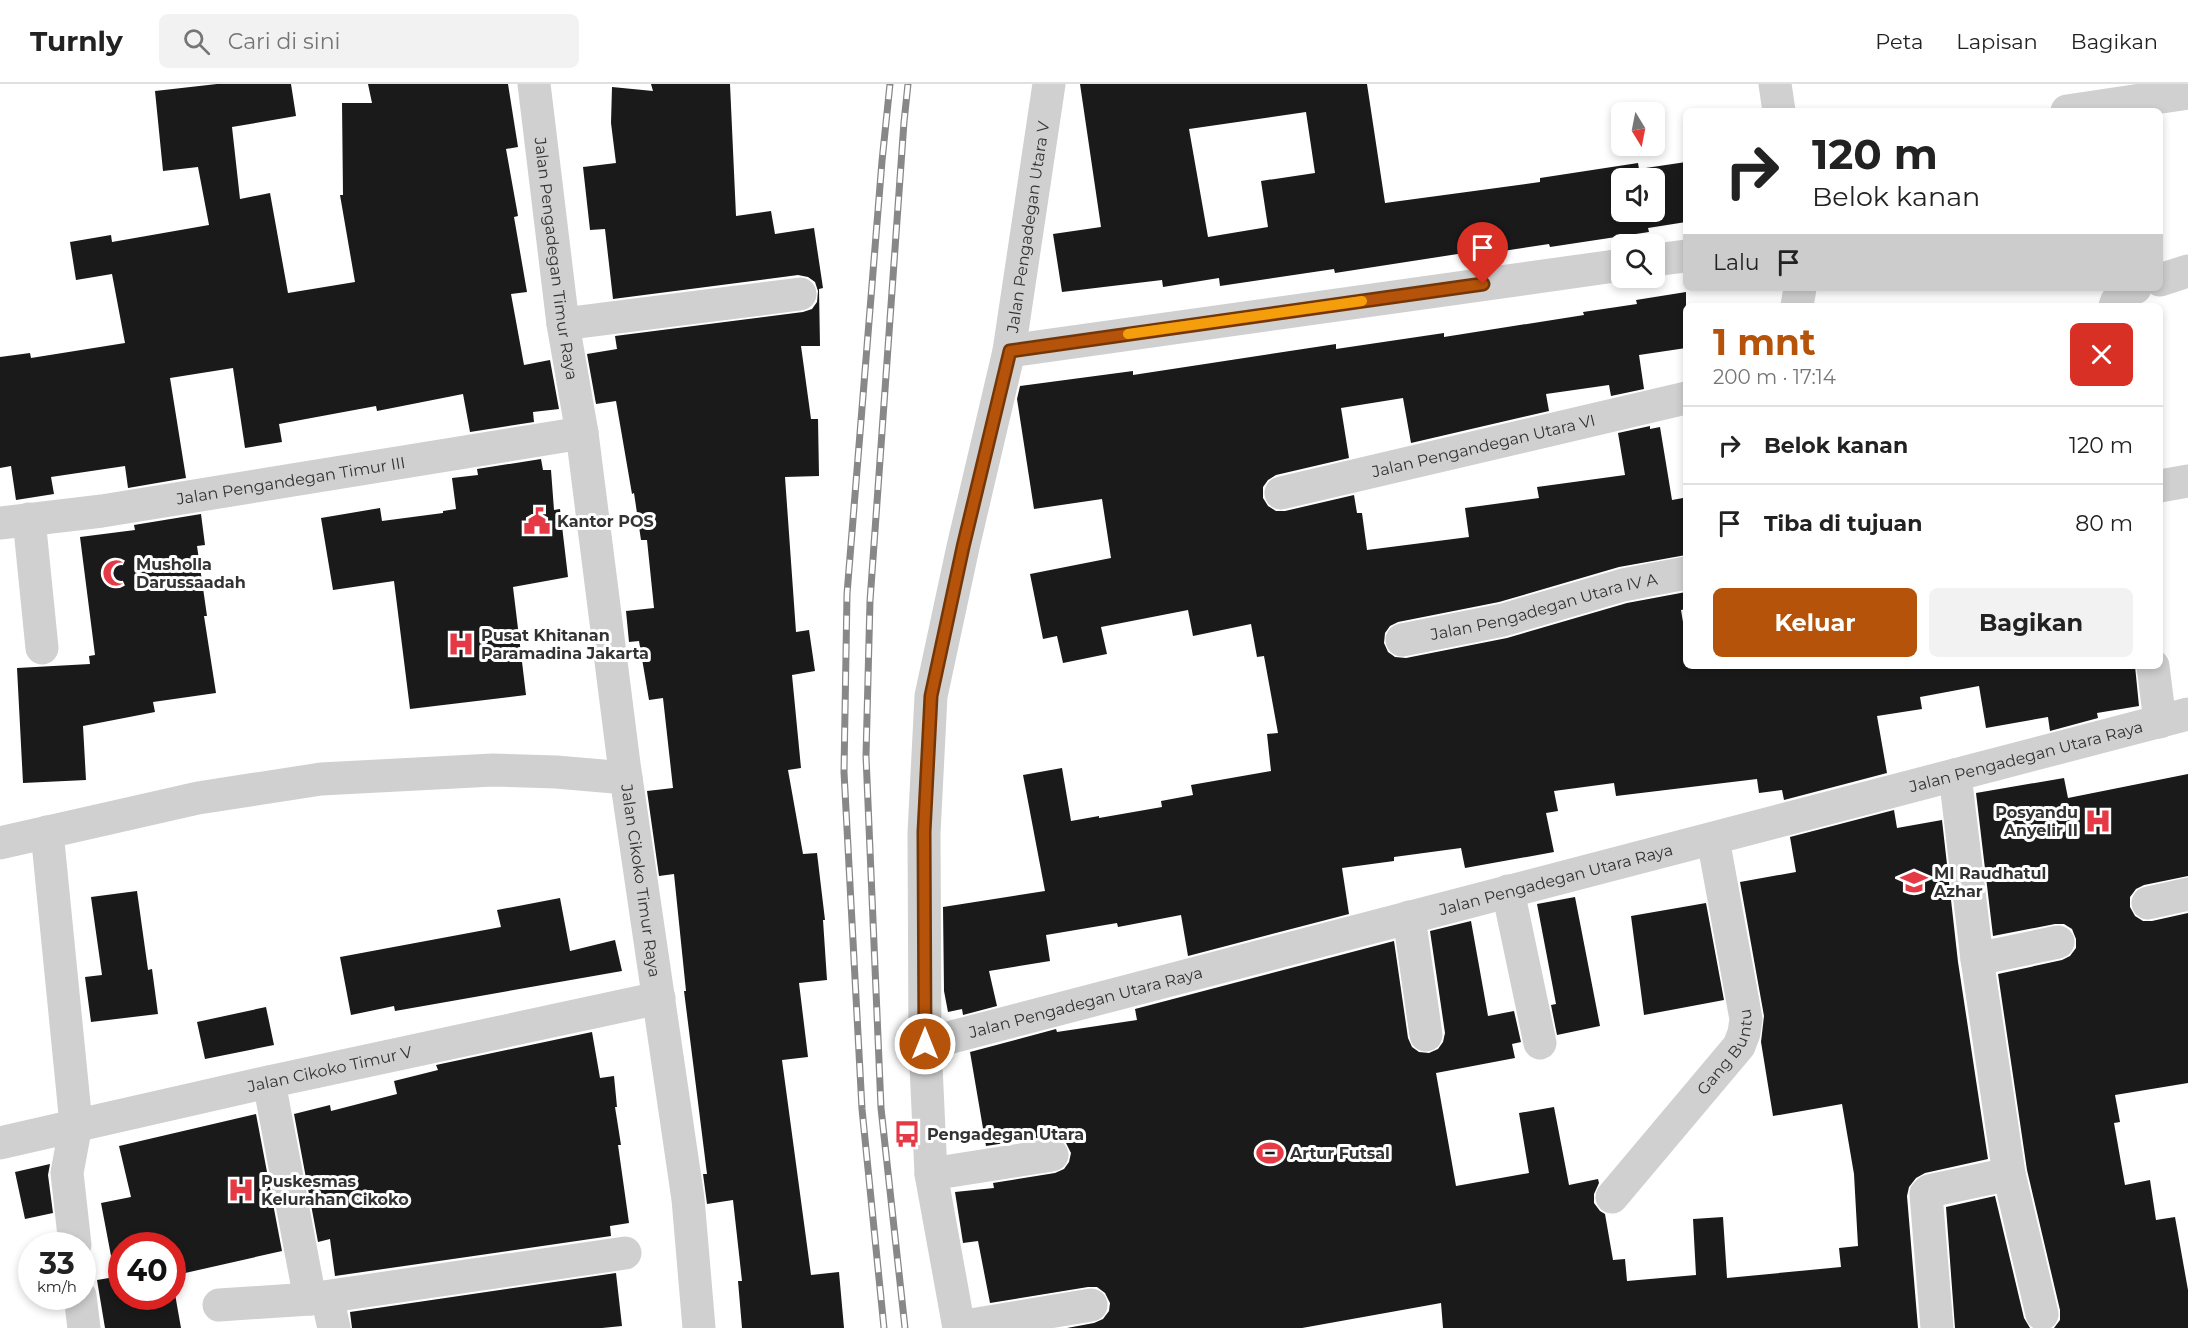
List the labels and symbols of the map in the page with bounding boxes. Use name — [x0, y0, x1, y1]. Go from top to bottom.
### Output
north arrow — [1611, 102, 1665, 156]
street label: Jalan Pengadegan Utara V — [1003, 119, 1053, 335]
street label: Jalan Pengadegan Timur Raya — [530, 135, 582, 382]
pin — [1457, 222, 1508, 284]
street label: Jalan Pengandegan Utara VI — [1369, 411, 1597, 482]
street label: Jalan Pengandegan Timur III — [174, 453, 407, 509]
public building icon: Kantor POS — [522, 506, 552, 536]
place label: Kantor POS — [557, 512, 654, 531]
place label: Musholla Darussaadah — [136, 555, 246, 592]
mosque icon: Musholla Darussaadah — [101, 558, 131, 588]
street label: Jalan Pengadegan Utara IV A — [1428, 570, 1660, 644]
place label: Pusat Khitanan Paramadina Jakarta — [481, 626, 649, 663]
hospital icon: Pusat Khitanan Paramadina Jakarta — [446, 629, 476, 659]
street label: Jalan Pengadegan Utara Raya — [1906, 717, 2145, 797]
street label: Jalan Cikoko Timur Raya — [617, 782, 664, 979]
place label: Posyandu Anyelir II — [1995, 803, 2078, 840]
hospital icon: Posyandu Anyelir II — [2083, 806, 2113, 836]
street label: Jalan Pengadegan Utara Raya — [1436, 840, 1675, 920]
place label: MI Raudhatul Azhar — [1933, 864, 2046, 901]
school or university icon: MI Raudhatul Azhar — [1899, 867, 1929, 897]
street label: Jalan Pengadegan Utara Raya — [966, 963, 1205, 1042]
street label: Gang Buntu — [1693, 1007, 1756, 1099]
position arrow — [893, 1012, 957, 1076]
street label: Jalan Cikoko Timur V — [245, 1042, 415, 1097]
bus stop icon: Pengadegan Utara — [892, 1119, 922, 1149]
place label: Pengadegan Utara — [927, 1125, 1084, 1144]
sports icon: Artur Futsal — [1255, 1138, 1285, 1168]
place label: Artur Futsal — [1289, 1144, 1390, 1163]
place label: Puskesmas Kelurahan Cikoko — [261, 1172, 409, 1209]
hospital icon: Puskesmas Kelurahan Cikoko — [226, 1175, 256, 1205]
speed limit sign: 40 — [108, 1232, 186, 1310]

